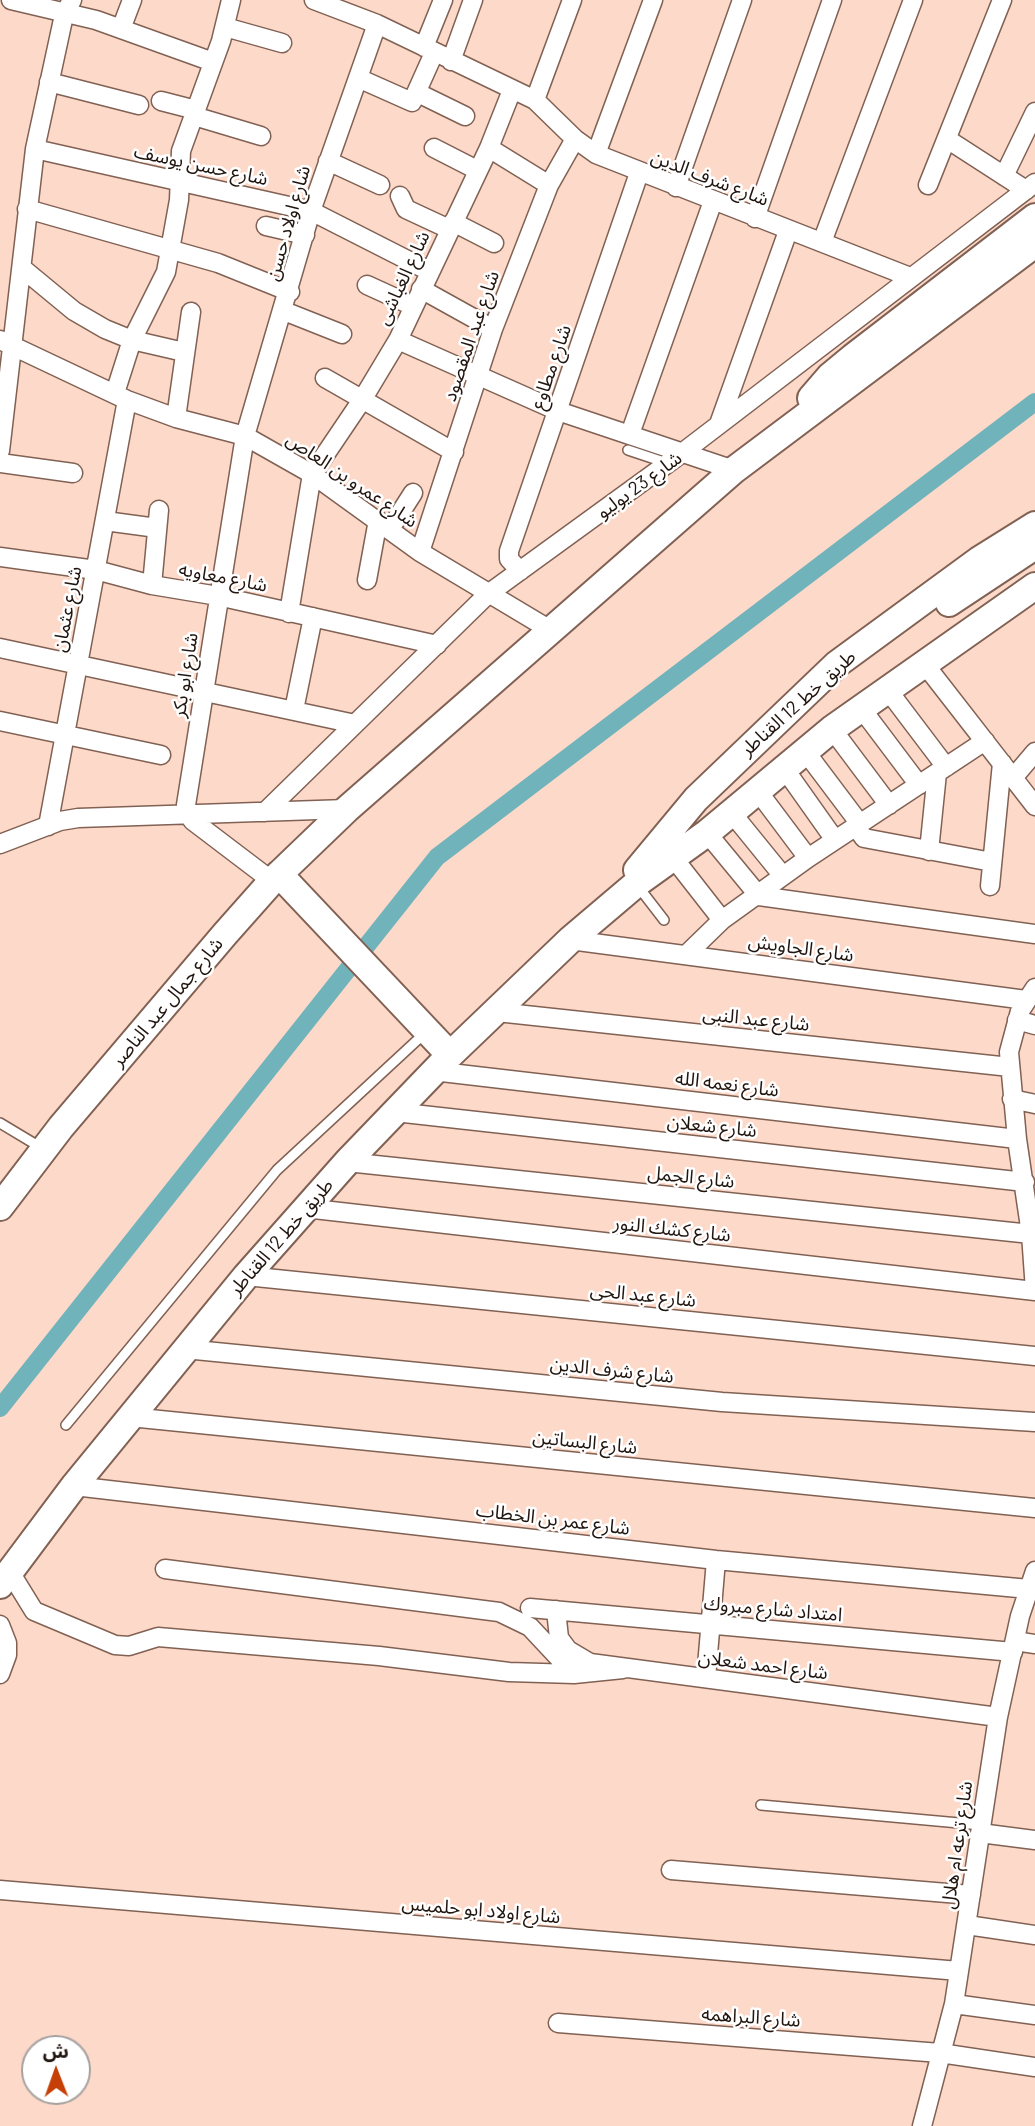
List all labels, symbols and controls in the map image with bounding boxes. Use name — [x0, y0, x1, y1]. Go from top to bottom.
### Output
street label: شارع حسن يوسف — [132, 140, 270, 190]
street label: شارع شرف الدين — [648, 145, 772, 211]
street label: شارع اولاد حسن — [261, 163, 315, 283]
street label: شارع الغباشى — [371, 227, 435, 329]
street label: شارع عبد المقصود — [438, 268, 504, 404]
street label: شارع مطاوع — [526, 322, 576, 412]
street label: شارع عمرو بن العاص — [282, 428, 422, 532]
street label: شارع 23 يوليو — [592, 446, 686, 524]
street label: شارع معاويه — [177, 557, 269, 597]
street label: شارع عثمان — [48, 564, 86, 654]
street label: شارع ابو بكر — [167, 631, 203, 719]
street label: طريق خط 12 القناطر — [736, 645, 860, 761]
street label: شارع الجاويش — [747, 929, 855, 967]
street label: شارع جمال عبد الناصر — [106, 933, 228, 1071]
street label: شارع عبد النبى — [701, 1002, 811, 1036]
street label: شارع نعمه الله — [674, 1066, 780, 1102]
street label: شارع شعلان — [666, 1110, 758, 1142]
street label: شارع الجمل — [646, 1161, 736, 1193]
street label: طريق خط 12 القناطر — [224, 1174, 338, 1300]
street label: شارع كشك النور — [612, 1211, 732, 1247]
street label: شارع عبد الحى — [589, 1278, 697, 1312]
street label: شارع شرف الدين — [549, 1352, 675, 1388]
street label: شارع البساتين — [532, 1425, 638, 1459]
street label: شارع عمر بن الخطاب — [475, 1498, 631, 1540]
street label: امتداد شارع مبروك — [703, 1592, 843, 1626]
street label: شارع احمد شعلان — [697, 1646, 829, 1684]
street label: شارع ترعه ام هلال — [937, 1779, 977, 1911]
street label: شارع اولاد ابو حلميس — [401, 1892, 561, 1928]
street label: شارع البراهمه — [701, 2002, 801, 2032]
north arrow — [21, 2035, 91, 2105]
text: ش — [42, 2039, 69, 2062]

